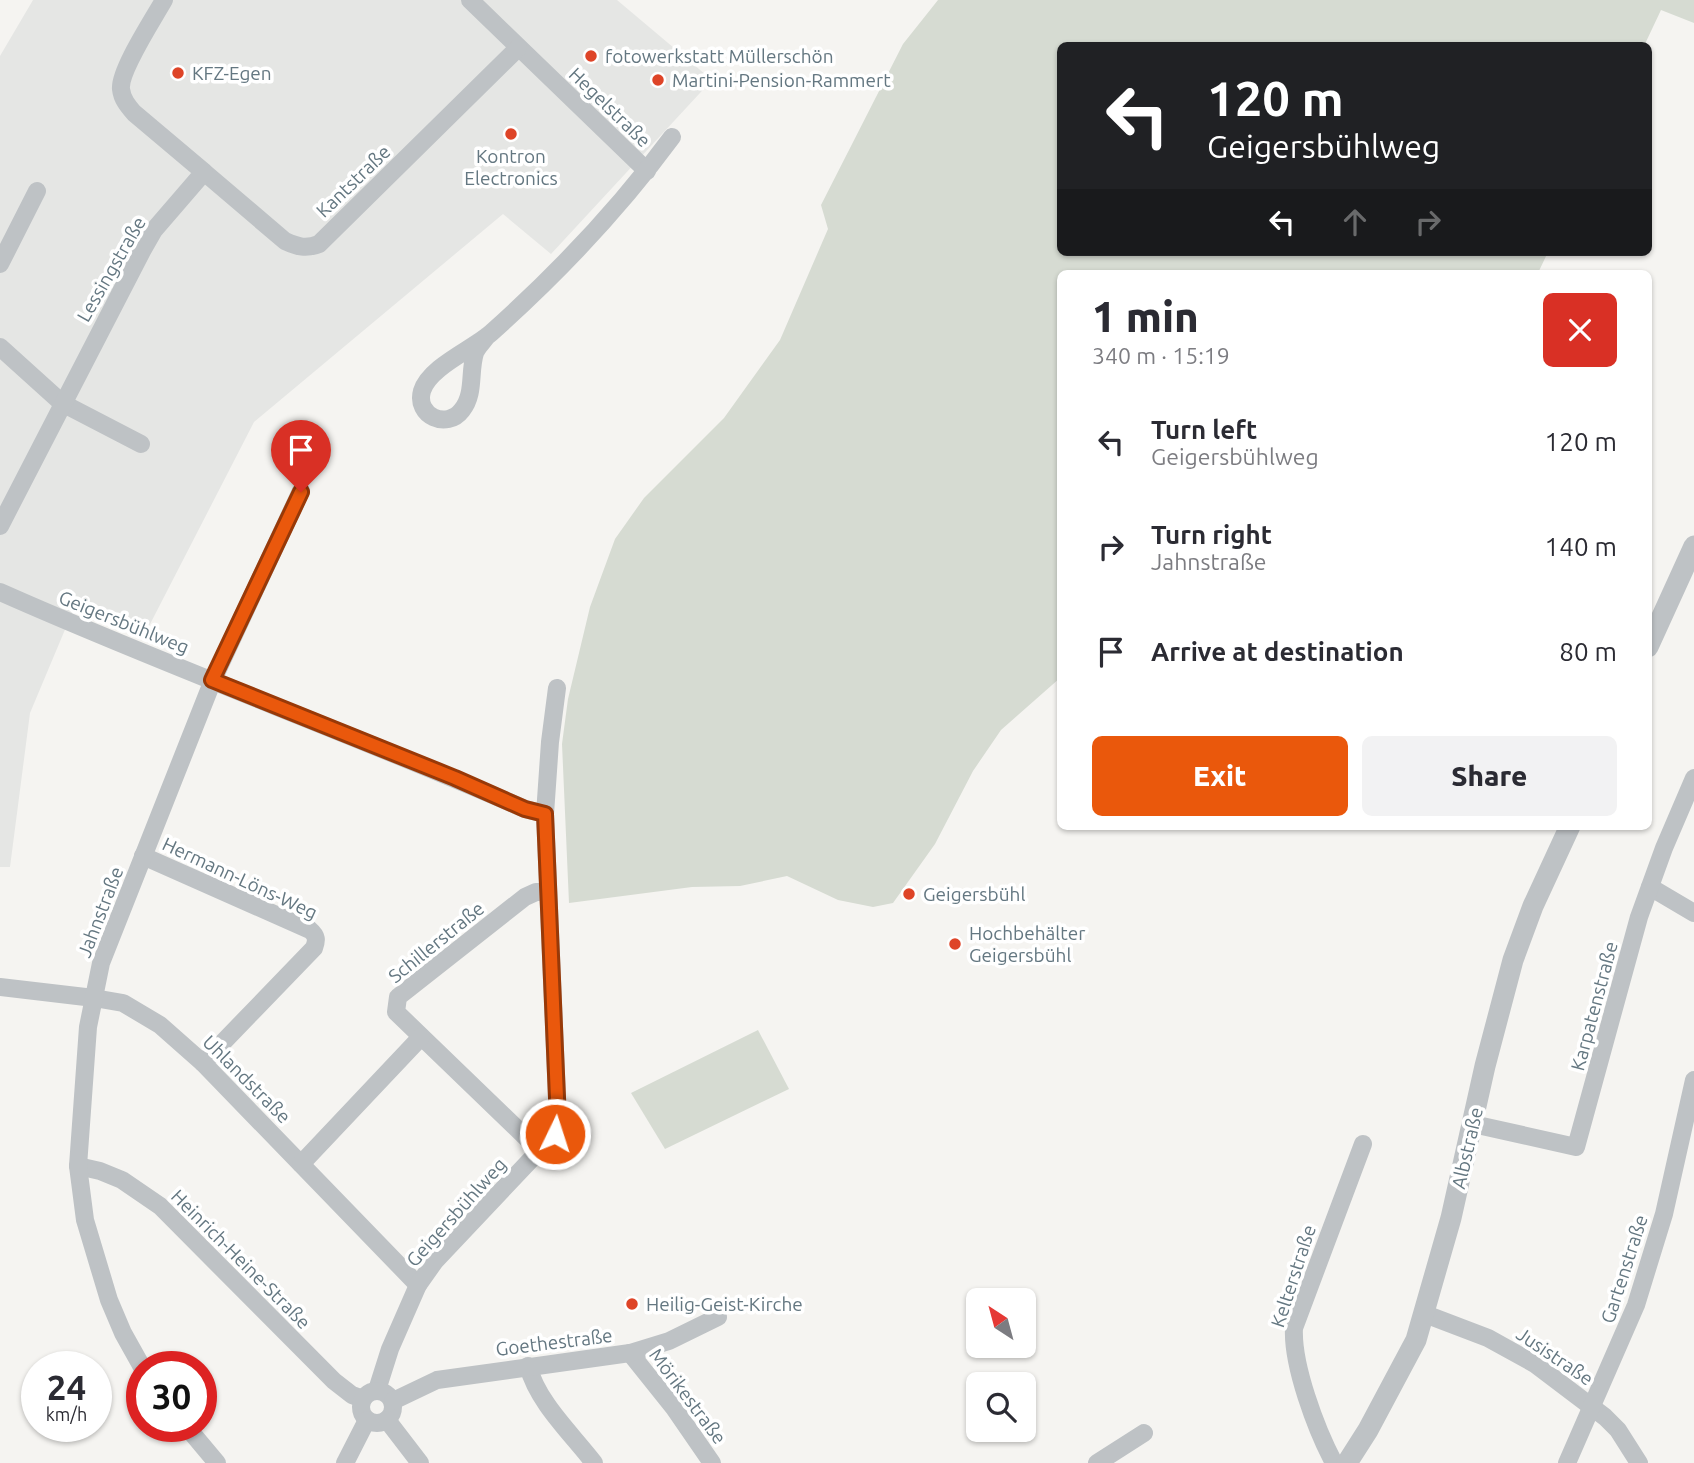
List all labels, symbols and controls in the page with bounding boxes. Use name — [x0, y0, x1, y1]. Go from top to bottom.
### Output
place label: fotowerkstatt Müllerschön — [605, 45, 834, 67]
marker: fotowerkstatt Müllerschön — [583, 48, 599, 64]
place label: KFZ-Egen — [192, 62, 272, 84]
street label: Hegelstraße — [565, 63, 655, 151]
marker: KFZ-Egen — [170, 65, 186, 81]
place label: Martini-Pension-Rammert — [672, 69, 891, 91]
icon: left — [1092, 70, 1183, 161]
text: 120 m — [1207, 70, 1344, 125]
marker: Martini-Pension-Rammert — [650, 72, 666, 88]
marker: Kontron Electronics — [503, 126, 519, 142]
text: Geigersbühlweg — [1207, 128, 1440, 164]
street label: Kantstraße — [311, 140, 395, 222]
place label: Kontron Electronics — [464, 145, 558, 189]
icon: left — [1263, 203, 1301, 241]
icon: ahead — [1336, 203, 1374, 241]
icon: right — [1409, 203, 1447, 241]
street label: Lessingstraße — [72, 213, 150, 325]
text: 1 min — [1092, 293, 1199, 340]
button: close — [1543, 293, 1617, 367]
text: 340 m · 15:19 — [1092, 343, 1230, 368]
text: Turn left — [1151, 415, 1257, 444]
pin — [271, 420, 331, 492]
icon: left — [1092, 423, 1130, 461]
text: 120 m — [1545, 427, 1617, 456]
icon: arrive — [282, 431, 320, 469]
text: Geigersbühlweg — [1151, 444, 1319, 469]
text: Turn right — [1151, 520, 1272, 549]
icon: right — [1092, 528, 1130, 566]
text: 140 m — [1545, 532, 1617, 561]
text: Jahnstraße — [1151, 549, 1267, 574]
street label: Geigersbühlweg — [56, 586, 192, 658]
icon: arrive — [1092, 633, 1130, 671]
text: Arrive at destination — [1151, 637, 1404, 666]
text: 80 m — [1559, 637, 1617, 666]
button: Exit — [1092, 736, 1348, 816]
button: Share — [1362, 736, 1617, 816]
street label: Hermann-Löns-Weg — [159, 832, 321, 924]
street label: Jahnstraße — [73, 864, 127, 960]
place label: Geigersbühl — [923, 883, 1025, 905]
marker: Geigersbühl — [901, 886, 917, 902]
street label: Schillerstraße — [384, 897, 488, 987]
place label: Hochbehälter Geigersbühl — [969, 922, 1085, 966]
marker: Hochbehälter Geigersbühl — [947, 936, 963, 952]
street label: Karpatenstraße — [1566, 939, 1622, 1073]
street label: Uhlandstraße — [198, 1030, 296, 1128]
position arrow — [518, 1097, 592, 1171]
street label: Albstraße — [1447, 1105, 1487, 1191]
street label: Geigersbühlweg — [401, 1153, 511, 1271]
street label: Heinrich-Heine-Straße — [167, 1185, 315, 1333]
street label: Gartenstraße — [1596, 1212, 1652, 1326]
street label: Kelterstraße — [1266, 1222, 1320, 1330]
north arrow — [966, 1288, 1036, 1358]
map controls — [966, 1288, 1036, 1442]
place label: Heilig-Geist-Kirche — [646, 1293, 803, 1315]
marker: Heilig-Geist-Kirche — [624, 1296, 640, 1312]
street label: Jusistraße — [1513, 1322, 1597, 1390]
street label: Goethestraße — [494, 1324, 614, 1360]
street label: Mörikestraße — [645, 1344, 731, 1448]
speed limit sign: 30 — [126, 1351, 217, 1442]
text: 24 — [47, 1367, 86, 1407]
button: search — [966, 1372, 1036, 1442]
text: km/h — [46, 1404, 87, 1424]

